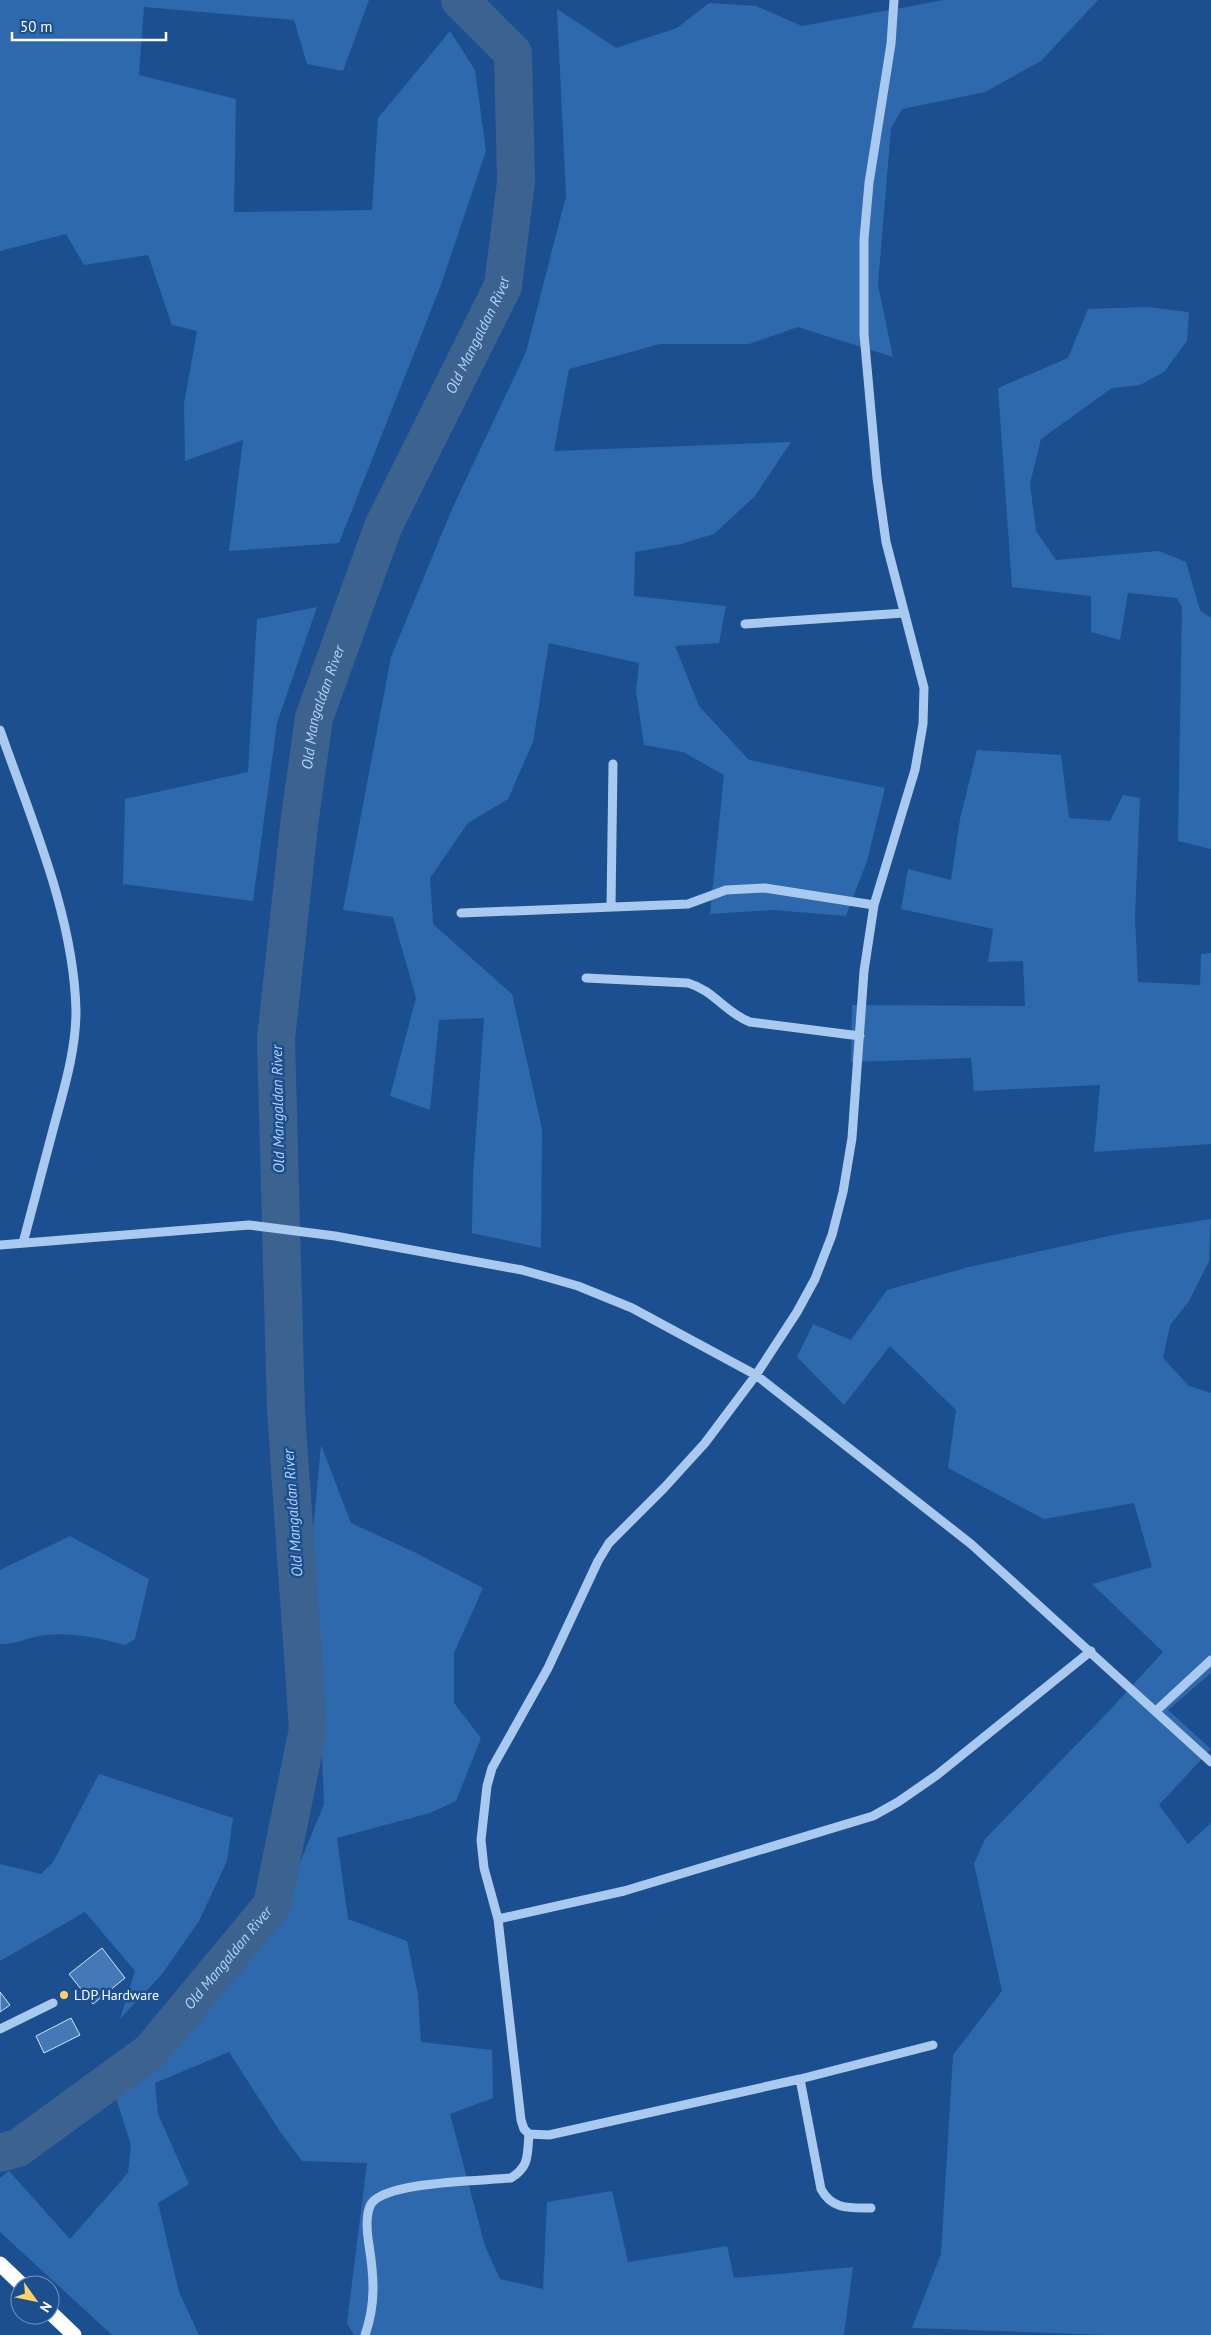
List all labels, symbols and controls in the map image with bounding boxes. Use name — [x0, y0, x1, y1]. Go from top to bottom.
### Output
scale bar — [12, 10, 166, 42]
text: 50 m — [20, 17, 53, 36]
water label: Old Mangaldan River — [441, 275, 513, 397]
water label: Old Mangaldan River — [297, 642, 349, 771]
water label: Old Mangaldan River — [267, 1044, 288, 1173]
water label: Old Mangaldan River — [278, 1447, 306, 1578]
water label: Old Mangaldan River — [179, 1901, 277, 2013]
place label: LDP Hardware — [74, 1986, 159, 2004]
marker: LDP Hardware — [58, 1989, 70, 2001]
north arrow — [10, 2275, 60, 2325]
text: N — [36, 2298, 56, 2316]

